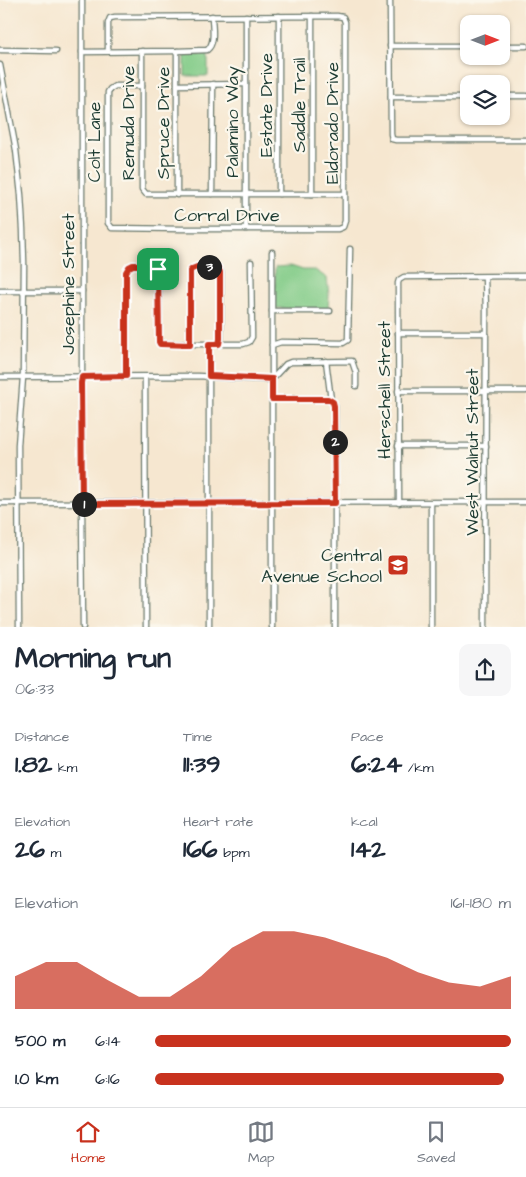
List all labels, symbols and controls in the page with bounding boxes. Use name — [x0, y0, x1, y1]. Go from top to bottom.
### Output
north arrow — [460, 15, 510, 65]
map controls — [460, 15, 510, 125]
street label: Estate Drive — [254, 53, 279, 157]
street label: Saddle Trail — [287, 57, 312, 152]
street label: Eldorado Drive — [320, 62, 345, 184]
street label: Remuda Drive — [116, 65, 141, 180]
street label: Palamino Way — [220, 66, 246, 178]
street label: Spruce Drive — [151, 67, 176, 179]
button: layers — [460, 75, 510, 125]
street label: Colt Lane — [82, 101, 107, 182]
street label: Corral Drive — [174, 203, 280, 228]
street label: Josephine Street — [56, 213, 81, 355]
pin — [137, 248, 179, 290]
pin: 3 — [196, 254, 222, 280]
icon: arrive — [144, 255, 172, 283]
text: 3 — [206, 257, 213, 277]
street label: Herschell Street — [372, 320, 397, 459]
street label: West Walnut Street — [460, 368, 485, 536]
pin: 2 — [322, 430, 348, 454]
text: 2 — [331, 432, 340, 452]
pin: 1 — [72, 492, 96, 516]
text: 1 — [84, 494, 85, 514]
place label: Central Avenue School — [261, 543, 382, 589]
school or university icon: Central Avenue School — [386, 553, 410, 577]
text: Morning run — [15, 639, 171, 678]
button: share — [459, 644, 511, 696]
text: 06:33 — [15, 678, 54, 700]
text: Distance — [15, 727, 69, 747]
text: Time — [183, 727, 212, 747]
text: Pace — [351, 727, 383, 747]
text: 1.82 — [15, 747, 52, 782]
text: 11:39 — [183, 747, 221, 782]
text: 6:24 — [351, 747, 402, 782]
text: km — [52, 758, 77, 778]
text: /km — [402, 758, 434, 778]
text: Elevation — [15, 812, 70, 832]
text: Heart rate — [183, 812, 253, 832]
text: kcal — [351, 812, 378, 832]
text: 26 — [15, 832, 45, 867]
text: 166 — [183, 832, 218, 867]
text: 142 — [351, 832, 386, 867]
text: m — [45, 843, 62, 863]
text: bpm — [218, 843, 250, 863]
text: Elevation — [15, 892, 78, 914]
text: 161–180 m — [451, 892, 511, 914]
text: 500 m — [15, 1030, 65, 1052]
text: 6:14 — [95, 1030, 121, 1052]
text: 1.0 km — [15, 1068, 58, 1090]
text: 6:16 — [95, 1068, 120, 1090]
tab: Home — [71, 1118, 106, 1168]
tab: Map — [247, 1118, 275, 1168]
tab: Saved — [417, 1118, 455, 1168]

